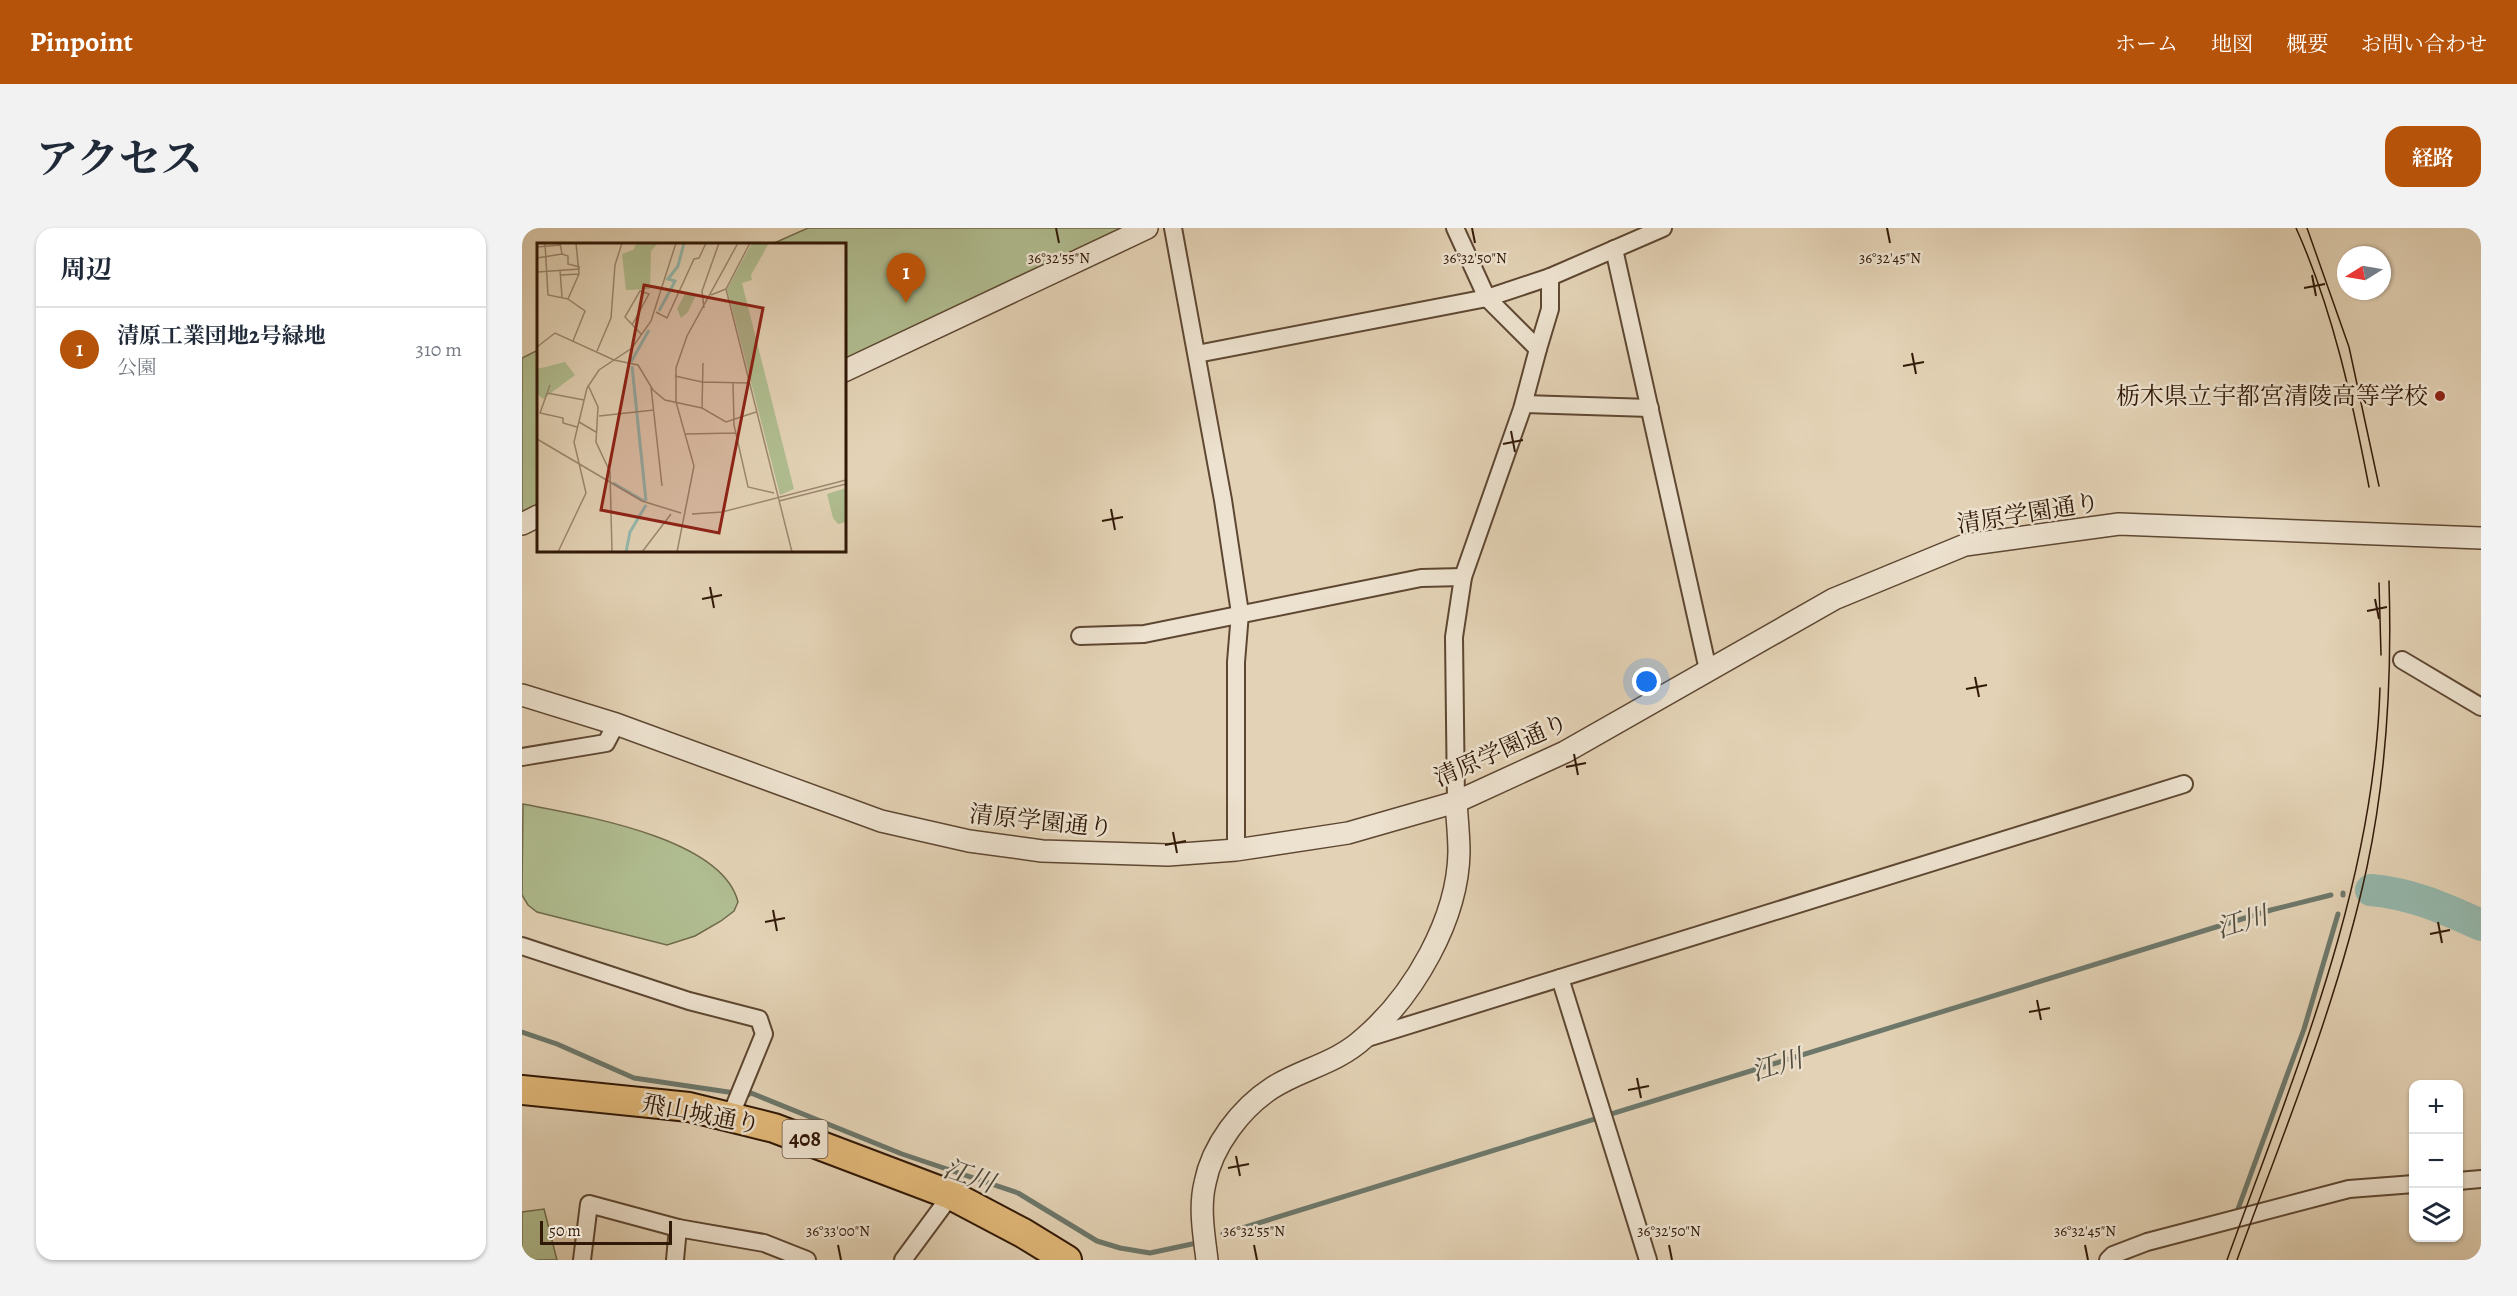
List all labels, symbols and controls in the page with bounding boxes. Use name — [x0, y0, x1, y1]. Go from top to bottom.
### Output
text: Pinpoint — [30, 23, 133, 61]
text: ホーム — [2115, 30, 2178, 58]
text: 地図 — [2211, 30, 2253, 58]
text: 概要 — [2286, 30, 2328, 58]
text: お問い合わせ — [2361, 30, 2487, 58]
button: 経路 — [2385, 126, 2481, 187]
text: アクセス — [36, 130, 203, 187]
inset map — [537, 243, 846, 552]
north arrow — [2337, 246, 2391, 300]
text: 36°32'55"N — [1028, 248, 1090, 268]
text: 36°32'50"N — [1443, 248, 1507, 268]
text: 36°32'45"N — [1859, 248, 1921, 268]
text: 周辺 — [60, 252, 112, 287]
pin: 1 — [886, 254, 926, 303]
text: 清原工業団地2号緑地 — [117, 321, 326, 351]
text: 1 — [76, 336, 83, 363]
text: 310 m — [416, 336, 462, 363]
text: 公園 — [117, 354, 157, 381]
place label: 栃木県立宇都宮清陵高等学校 — [2116, 380, 2428, 412]
marker: 栃木県立宇都宮清陵高等学校 — [2433, 389, 2447, 403]
street label: 清原学園通り — [1954, 486, 2102, 540]
your location — [1632, 667, 1661, 696]
street label: 清原学園通り — [1429, 706, 1573, 794]
street label: 清原学園通り — [968, 798, 1114, 844]
water label: 江川 — [2212, 897, 2275, 946]
water label: 江川 — [1747, 1040, 1810, 1089]
map controls — [2409, 1080, 2463, 1242]
button: + — [2409, 1080, 2463, 1134]
street label: 飛山城通り — [639, 1087, 763, 1141]
road number: 408 — [782, 1120, 828, 1158]
button: − — [2409, 1134, 2463, 1188]
water label: 江川 — [939, 1151, 1002, 1202]
button: layers — [2409, 1188, 2463, 1242]
scale bar — [540, 1218, 672, 1246]
text: 50 m — [549, 1220, 581, 1242]
text: 36°33'00"N — [806, 1221, 870, 1241]
text: 36°32'55"N — [1223, 1221, 1285, 1241]
text: 36°32'50"N — [1637, 1221, 1701, 1241]
text: 36°32'45"N — [2054, 1221, 2116, 1241]

